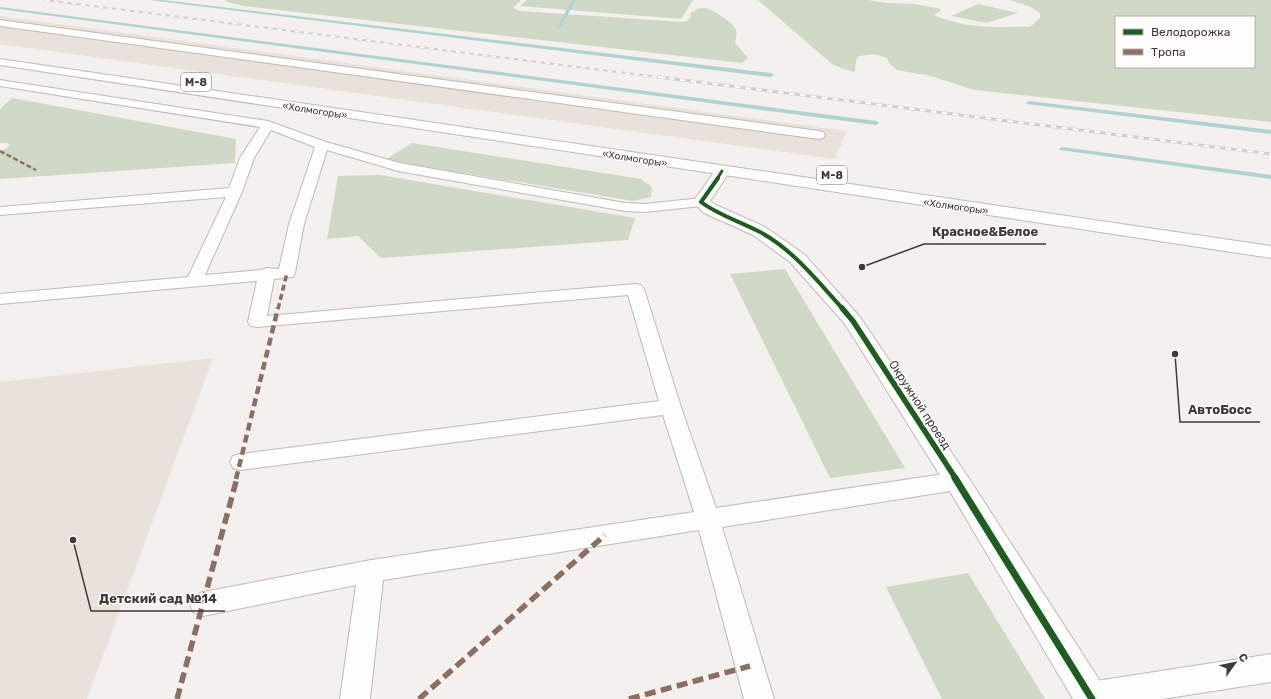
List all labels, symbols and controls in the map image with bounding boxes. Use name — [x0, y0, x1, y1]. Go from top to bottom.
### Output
legend — [1115, 16, 1255, 68]
text: Велодорожка — [1151, 25, 1230, 39]
text: Тропа — [1151, 45, 1186, 59]
road number: М-8 — [181, 73, 211, 91]
street label: «Холмогоры» — [282, 100, 348, 122]
street label: «Холмогоры» — [602, 148, 668, 170]
road number: М-8 — [817, 166, 847, 184]
street label: «Холмогоры» — [923, 196, 989, 217]
callout: Красное&Белое — [924, 219, 1046, 244]
text: Красное&Белое — [932, 224, 1038, 239]
street label: Окружной проезд — [886, 358, 954, 452]
callout: АвтоБосс — [1180, 397, 1260, 422]
text: АвтоБосс — [1188, 402, 1252, 417]
callout: Детский сад №14 — [91, 586, 225, 611]
text: Детский сад №14 — [99, 591, 217, 606]
north arrow — [1215, 643, 1255, 683]
text: С — [1235, 651, 1251, 665]

